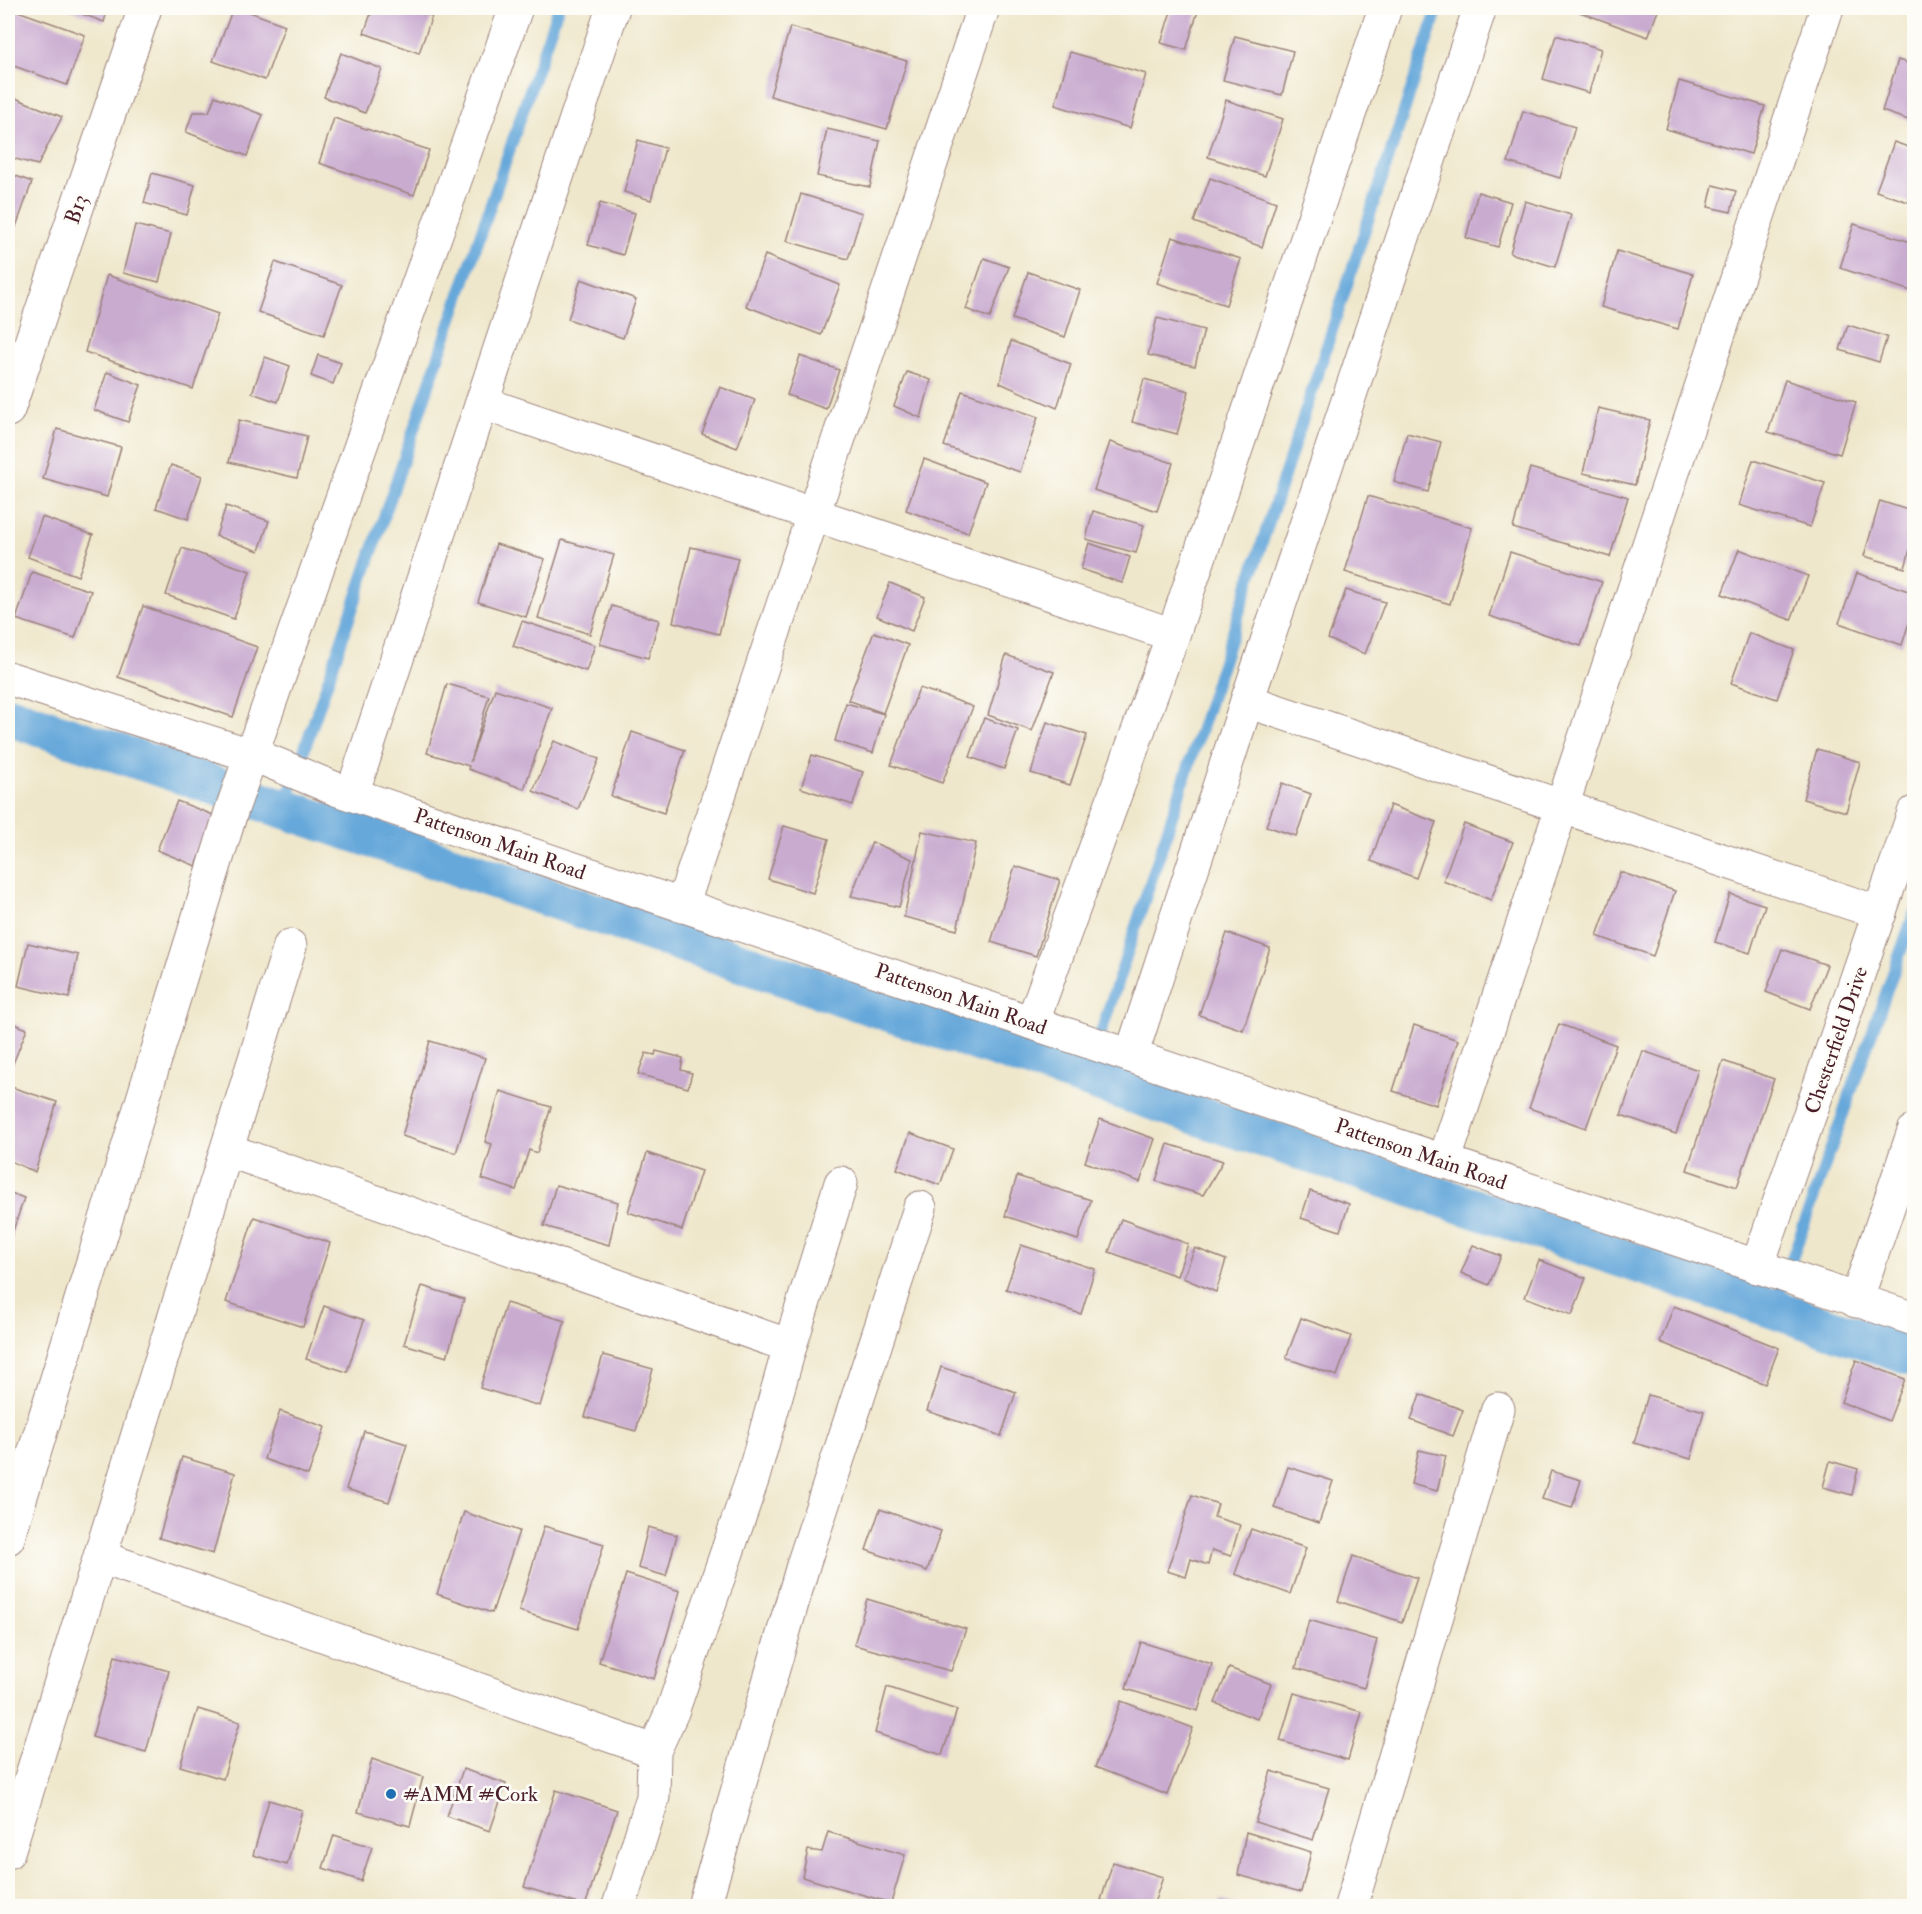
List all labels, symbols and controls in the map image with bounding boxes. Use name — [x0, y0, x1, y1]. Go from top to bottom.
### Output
street label: B13 — [59, 191, 94, 227]
street label: Pattenson Main Road — [410, 802, 590, 887]
street label: Pattenson Main Road — [871, 957, 1051, 1042]
street label: Chesterfield Drive — [1799, 963, 1874, 1117]
street label: Pattenson Main Road — [1331, 1112, 1511, 1197]
place label: #AMM #Cork — [403, 1781, 538, 1808]
marker: #AMM #Cork — [384, 1787, 398, 1801]

